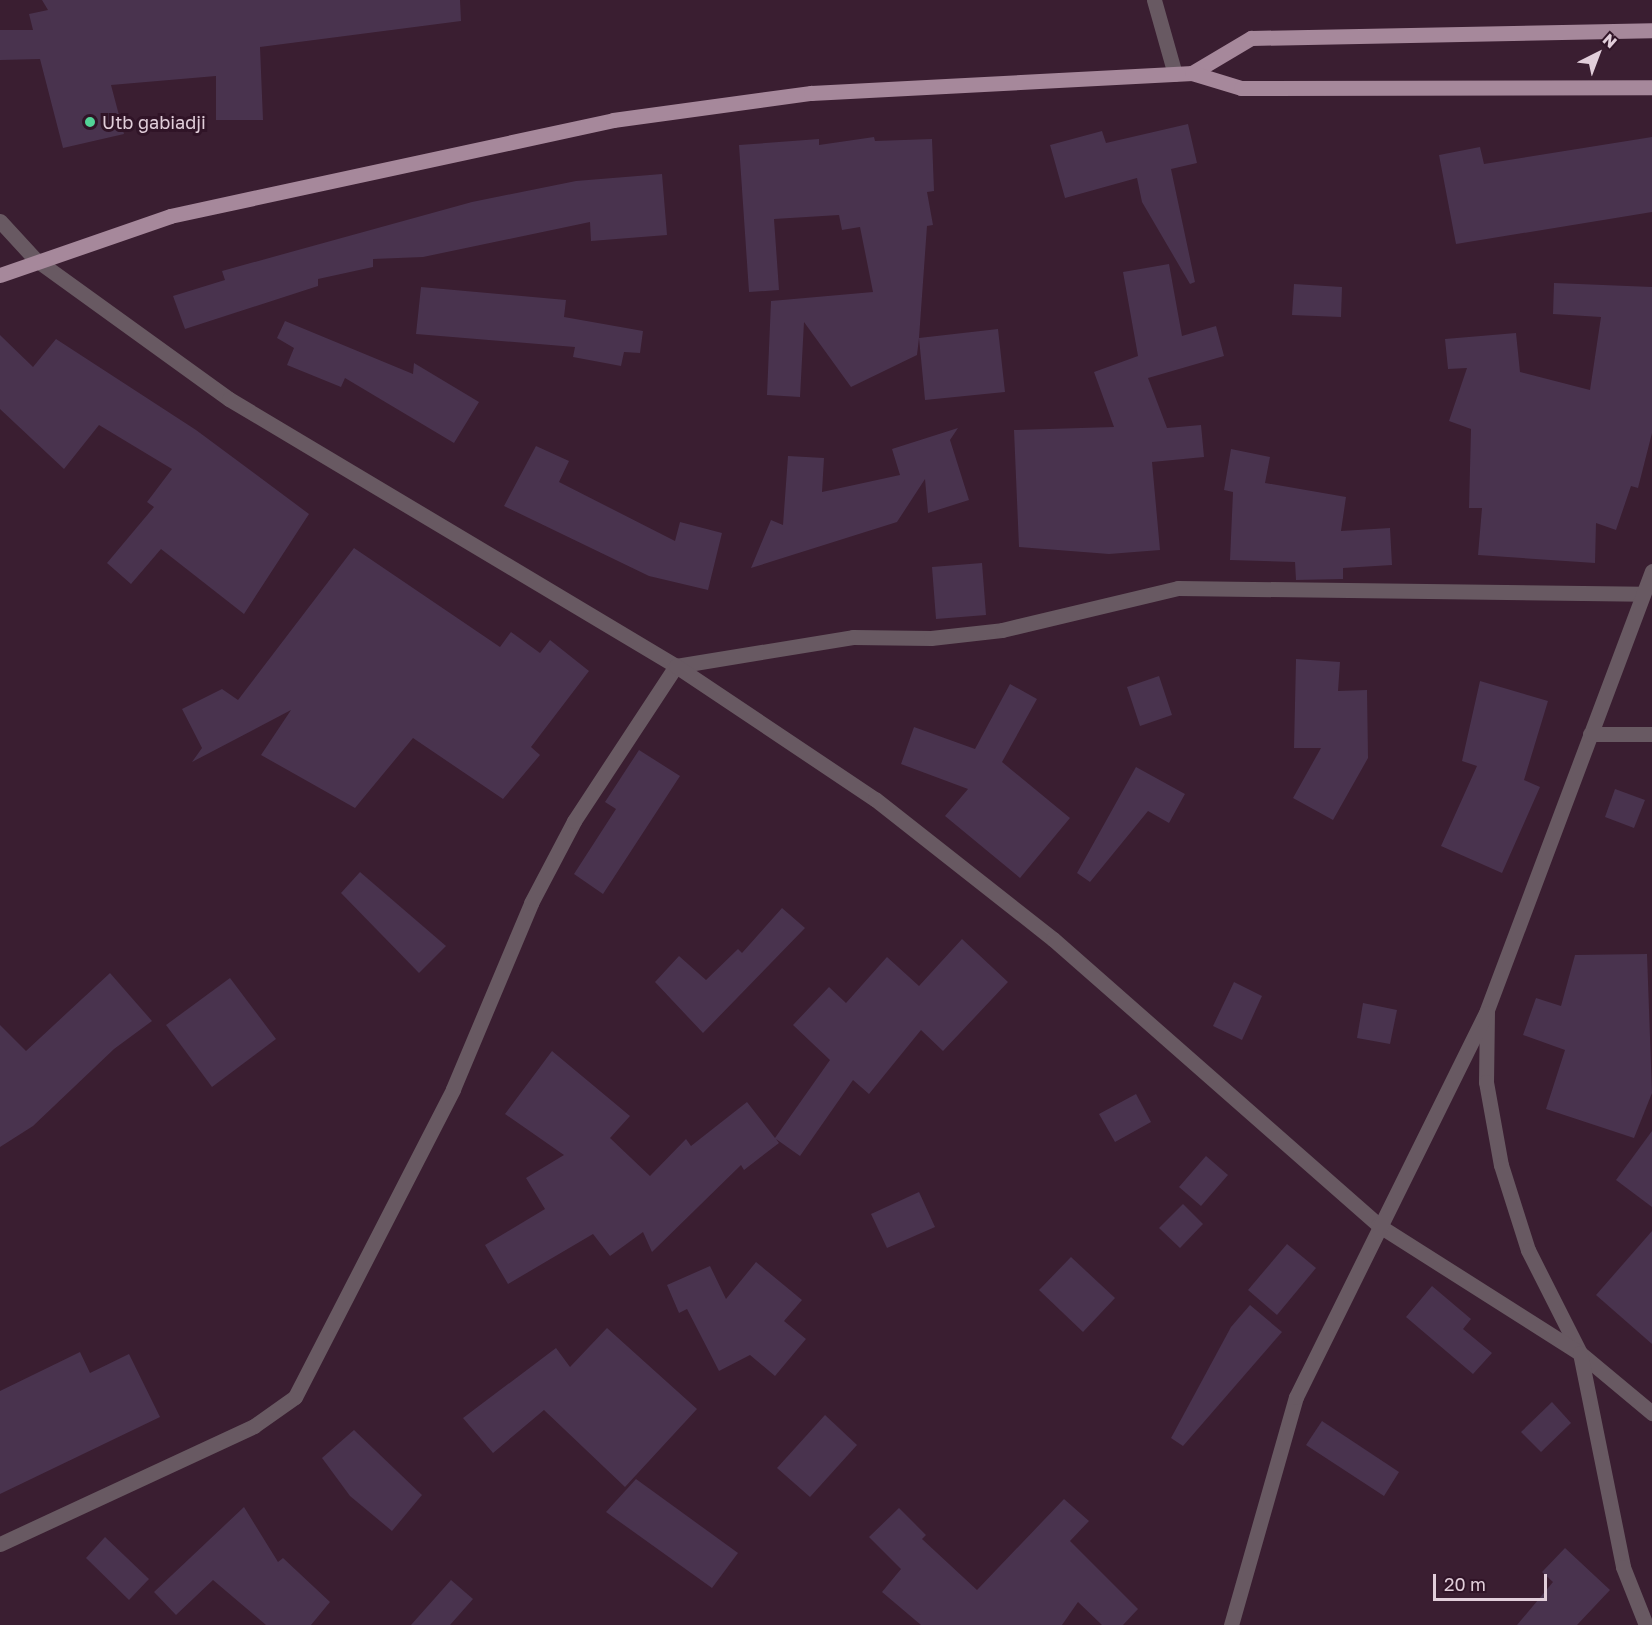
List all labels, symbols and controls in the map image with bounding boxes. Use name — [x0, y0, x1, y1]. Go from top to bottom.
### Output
north arrow — [1568, 24, 1628, 84]
text: N — [1599, 29, 1621, 52]
place label: Utb gabiadji — [102, 111, 206, 133]
marker: Utb gabiadji — [83, 115, 97, 129]
scale bar — [1436, 1562, 1550, 1600]
text: 20 m — [1444, 1573, 1486, 1595]

